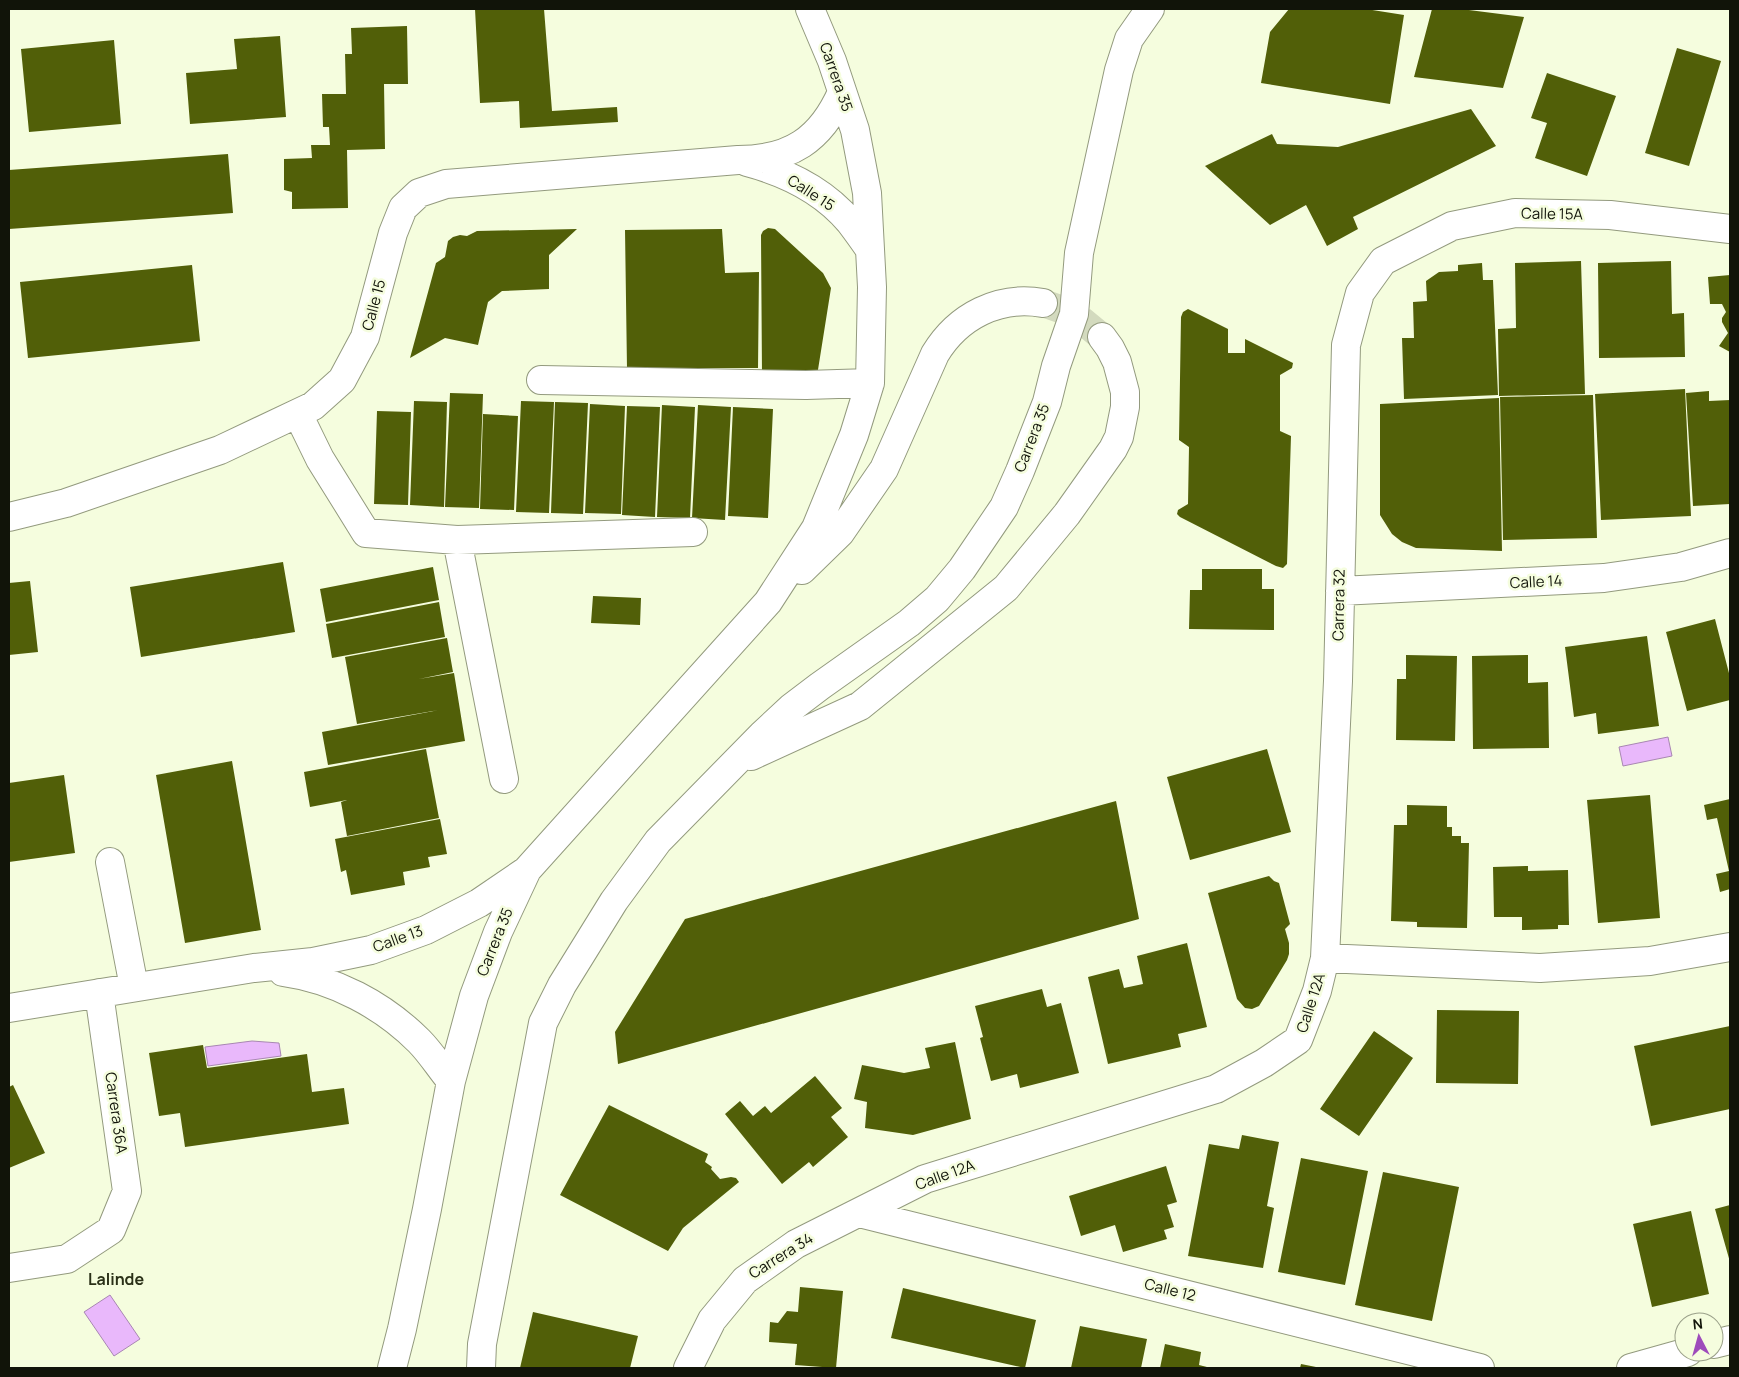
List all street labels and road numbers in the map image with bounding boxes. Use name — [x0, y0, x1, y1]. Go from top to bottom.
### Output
street label: Carrera 35 — [815, 39, 858, 114]
street label: Calle 15 — [784, 170, 839, 216]
street label: Calle 15A — [1521, 202, 1584, 225]
street label: Calle 15 — [357, 277, 390, 333]
street label: Carrera 35 — [1009, 400, 1054, 475]
street label: Carrera 32 — [1327, 569, 1350, 641]
street label: Calle 14 — [1509, 570, 1563, 593]
street label: Carrera 35 — [471, 905, 518, 979]
street label: Calle 13 — [370, 920, 426, 957]
street label: Calle 12A — [1291, 970, 1330, 1035]
street label: Carrera 36A — [100, 1071, 133, 1156]
street label: Calle 12A — [912, 1154, 978, 1195]
street label: Carrera 34 — [745, 1227, 817, 1284]
street label: Calle 12 — [1142, 1273, 1198, 1306]

